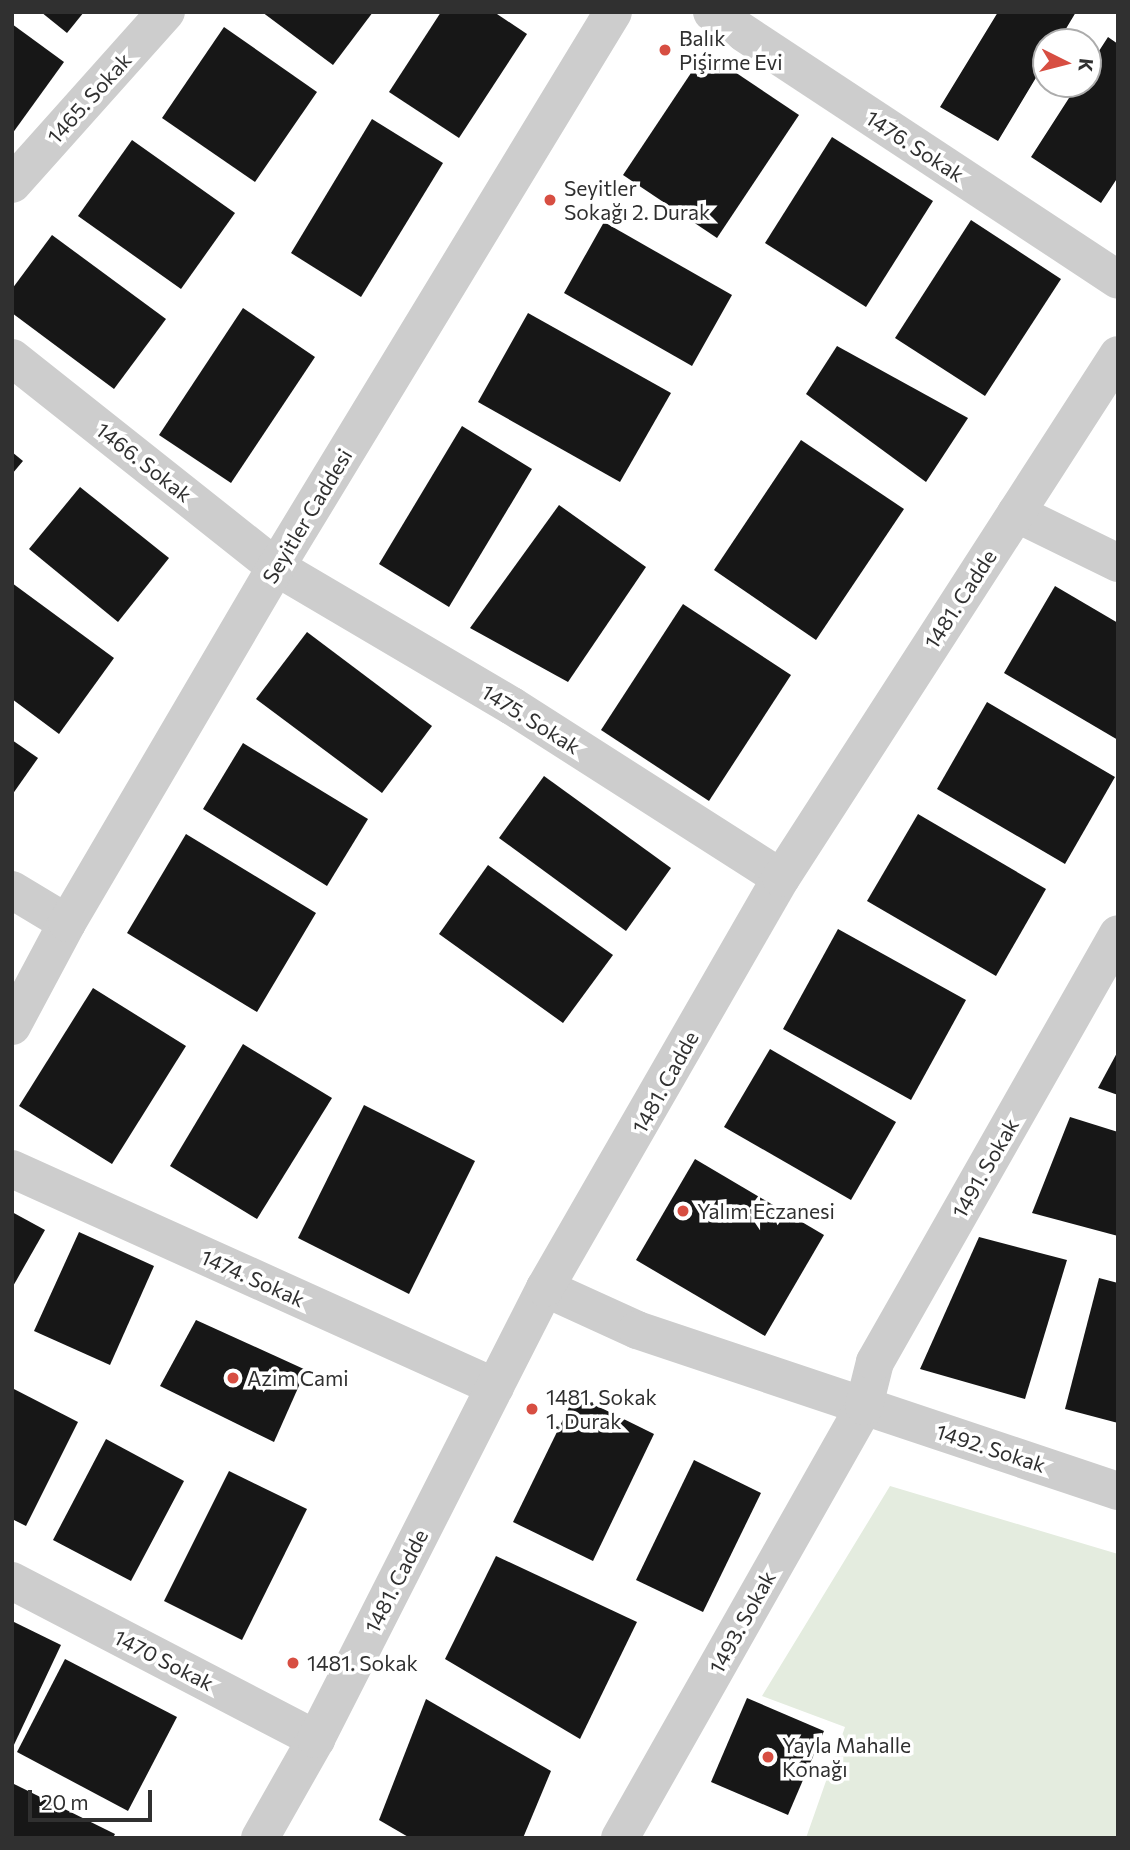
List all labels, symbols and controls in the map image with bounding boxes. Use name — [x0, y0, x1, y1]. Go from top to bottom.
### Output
place label: Balık Pişirme Evi — [679, 25, 783, 75]
north arrow — [1032, 28, 1102, 98]
marker: Balık Pişirme Evi — [657, 42, 673, 58]
street label: 1465. Sokak — [42, 47, 136, 149]
text: K — [1074, 57, 1099, 73]
street label: 1476. Sokak — [861, 105, 969, 187]
place label: Seyitler Sokağı 2. Durak — [564, 175, 710, 225]
marker: Seyitler Sokağı 2. Durak — [542, 192, 558, 208]
street label: 1466. Sokak — [91, 417, 197, 507]
street label: Seyitler Caddesi — [257, 444, 357, 588]
street label: 1481. Cadde — [919, 545, 1001, 653]
street label: 1475. Sokak — [477, 679, 585, 759]
street label: 1481. Cadde — [627, 1026, 703, 1138]
street label: 1491. Sokak — [946, 1114, 1024, 1222]
place label: Yalım Eczanesi — [697, 1198, 835, 1224]
marker: Yalım Eczanesi — [675, 1203, 691, 1219]
street label: 1474. Sokak — [197, 1244, 309, 1312]
place label: Azim Cami — [247, 1365, 349, 1391]
marker: Azim Cami — [225, 1370, 241, 1386]
place label: 1481. Sokak 1. Durak — [546, 1384, 657, 1434]
marker: 1481. Sokak 1. Durak — [524, 1401, 540, 1417]
street label: 1492. Sokak — [933, 1418, 1049, 1478]
street label: 1481. Cadde — [359, 1525, 433, 1637]
street label: 1493. Sokak — [703, 1566, 781, 1678]
street label: 1470 Sokak — [110, 1624, 218, 1696]
place label: 1481. Sokak — [307, 1650, 418, 1676]
marker: 1481. Sokak — [285, 1655, 301, 1671]
place label: Yayla Mahalle Konağı — [782, 1732, 911, 1782]
marker: Yayla Mahalle Konağı — [760, 1749, 776, 1765]
scale bar — [32, 1776, 156, 1820]
text: 20 m — [41, 1789, 89, 1814]

